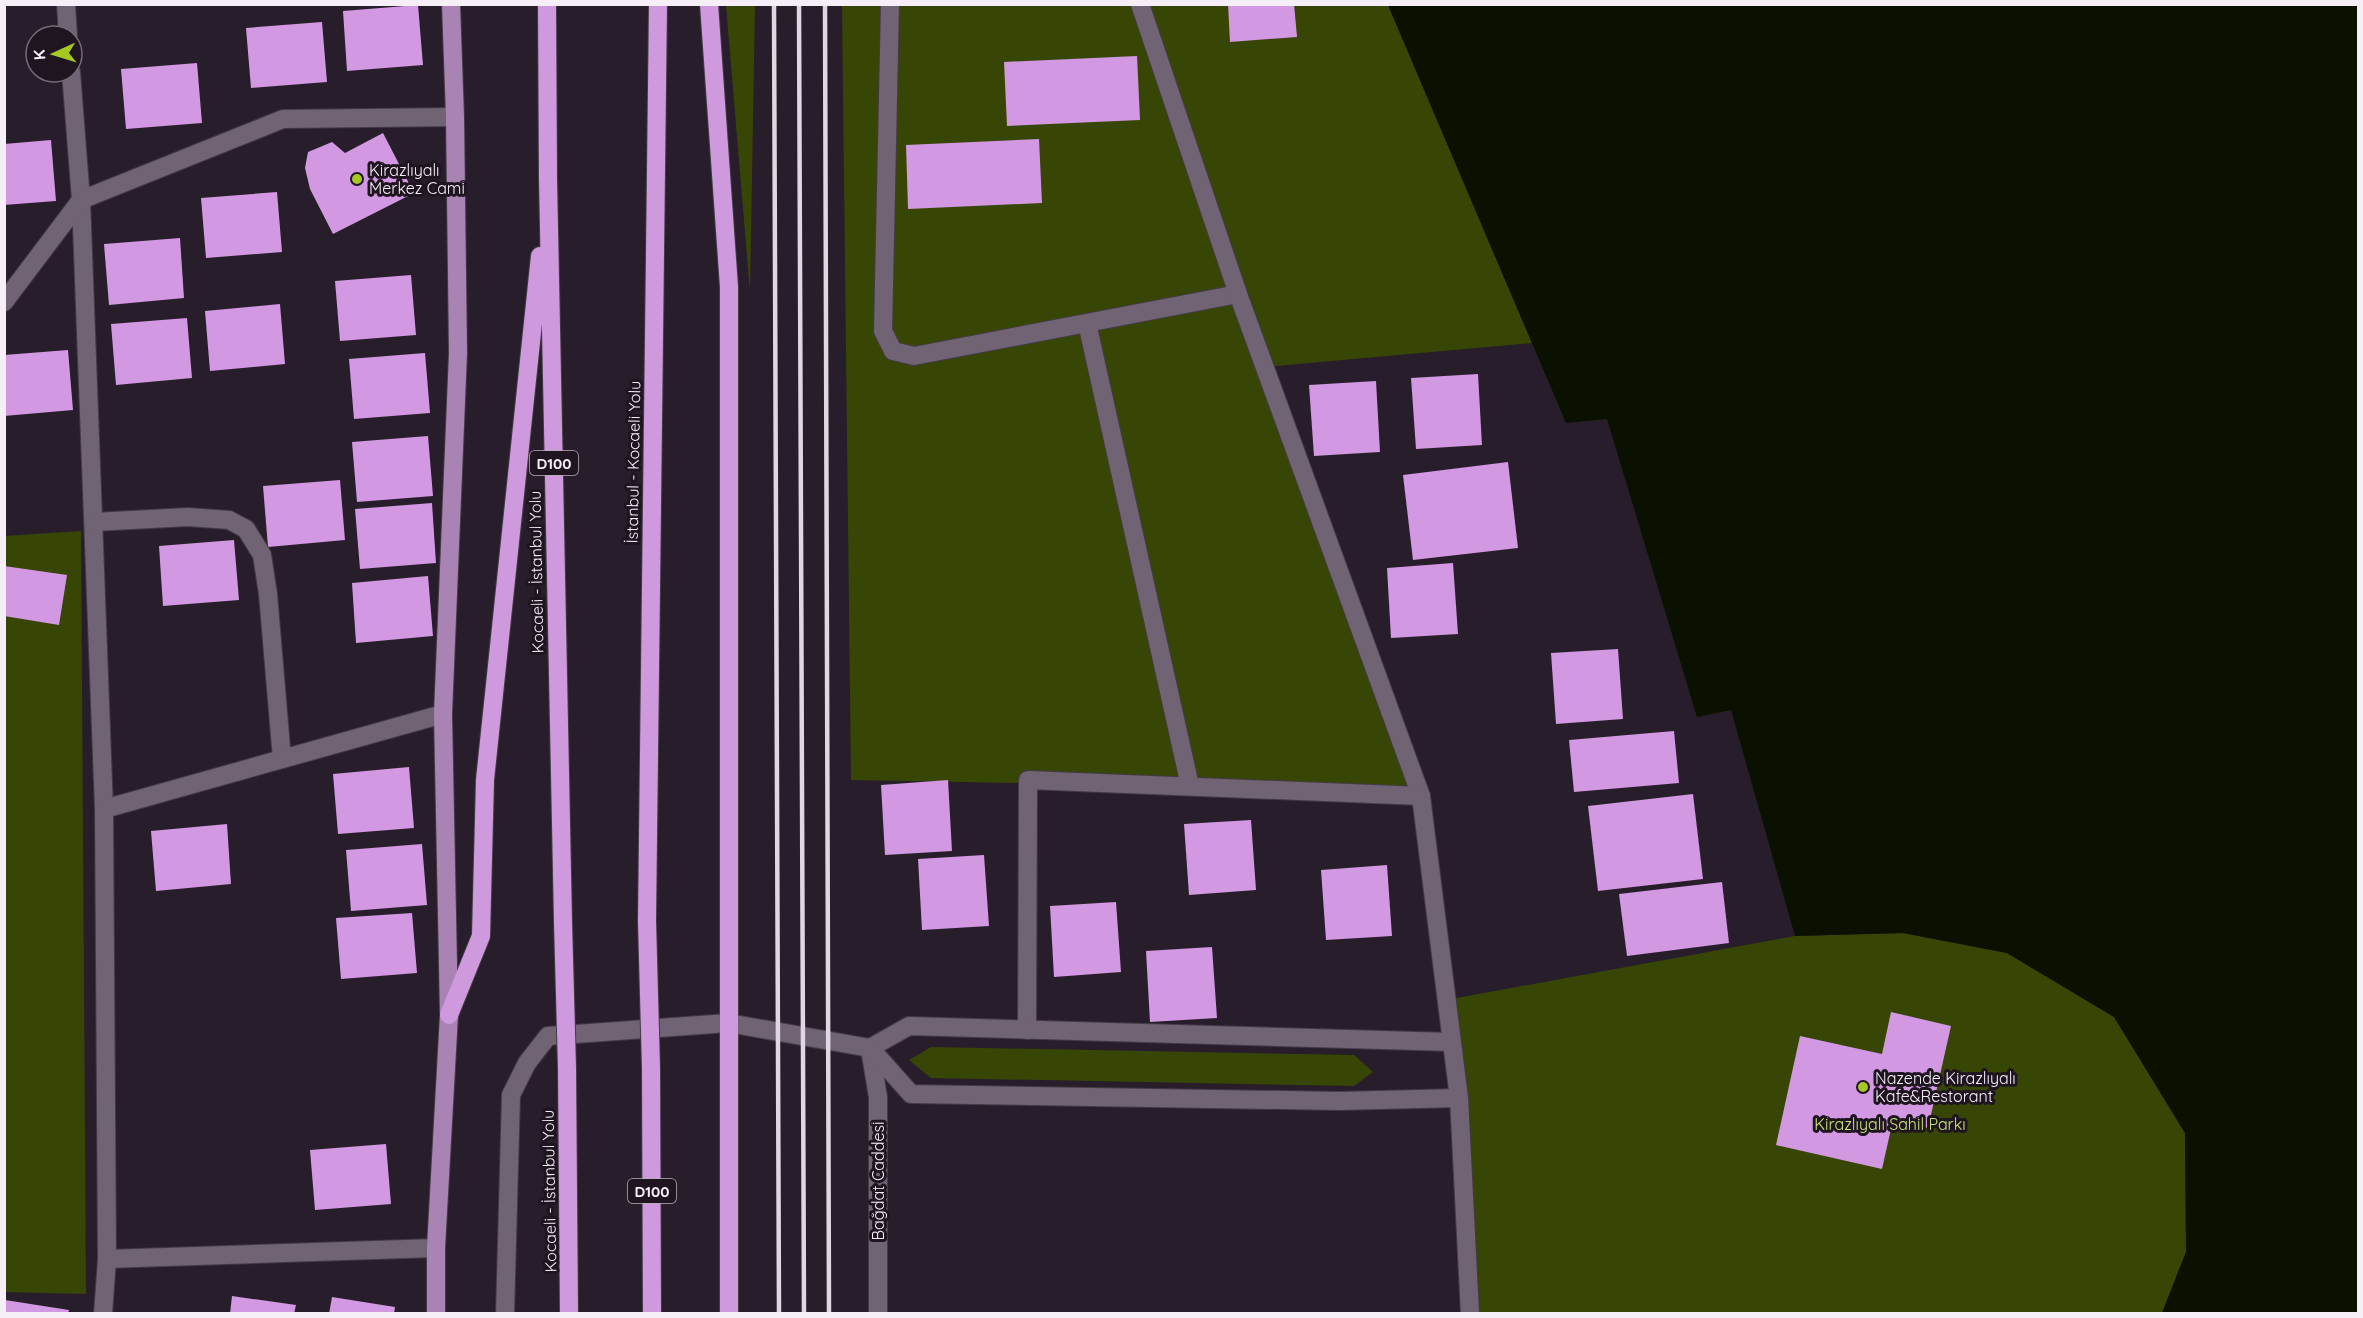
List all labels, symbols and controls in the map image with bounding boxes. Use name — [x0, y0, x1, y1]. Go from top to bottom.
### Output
north arrow — [24, 24, 84, 84]
text: K — [29, 49, 49, 61]
place label: Kirazlıyalı Merkez Cami — [369, 160, 465, 198]
marker: Kirazlıyalı Merkez Cami — [350, 172, 364, 186]
street label: İstanbul - Kocaeli Yolu — [622, 381, 644, 543]
road number: D100 — [530, 451, 578, 475]
street label: Kocaeli - İstanbul Yolu — [525, 491, 547, 653]
place label: Nazende Kirazlıyalı Kafe&Restorant — [1875, 1068, 2016, 1106]
marker: Nazende Kirazlıyalı Kafe&Restorant — [1856, 1080, 1870, 1094]
street label: Kocaeli - İstanbul Yolu — [538, 1110, 560, 1272]
park label: Kirazlıyalı Sahil Parkı — [1814, 1114, 1966, 1134]
street label: Bağdat Caddesi — [868, 1122, 888, 1240]
road number: D100 — [628, 1179, 676, 1203]

